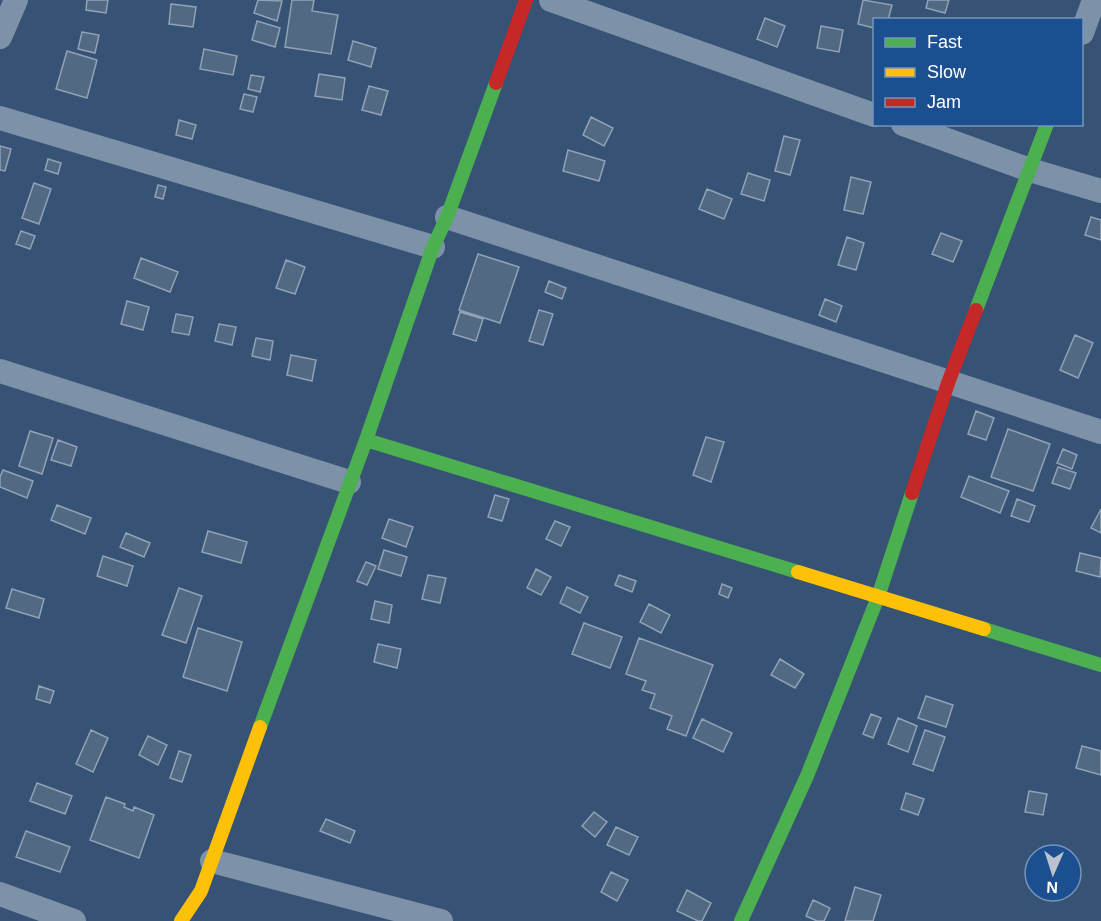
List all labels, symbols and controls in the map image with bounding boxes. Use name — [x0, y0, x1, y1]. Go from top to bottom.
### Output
legend — [873, 18, 1083, 126]
text: Fast — [927, 32, 962, 52]
text: Slow — [927, 62, 967, 82]
text: Jam — [927, 92, 961, 112]
north arrow — [1023, 843, 1083, 903]
text: N — [1046, 879, 1058, 896]

